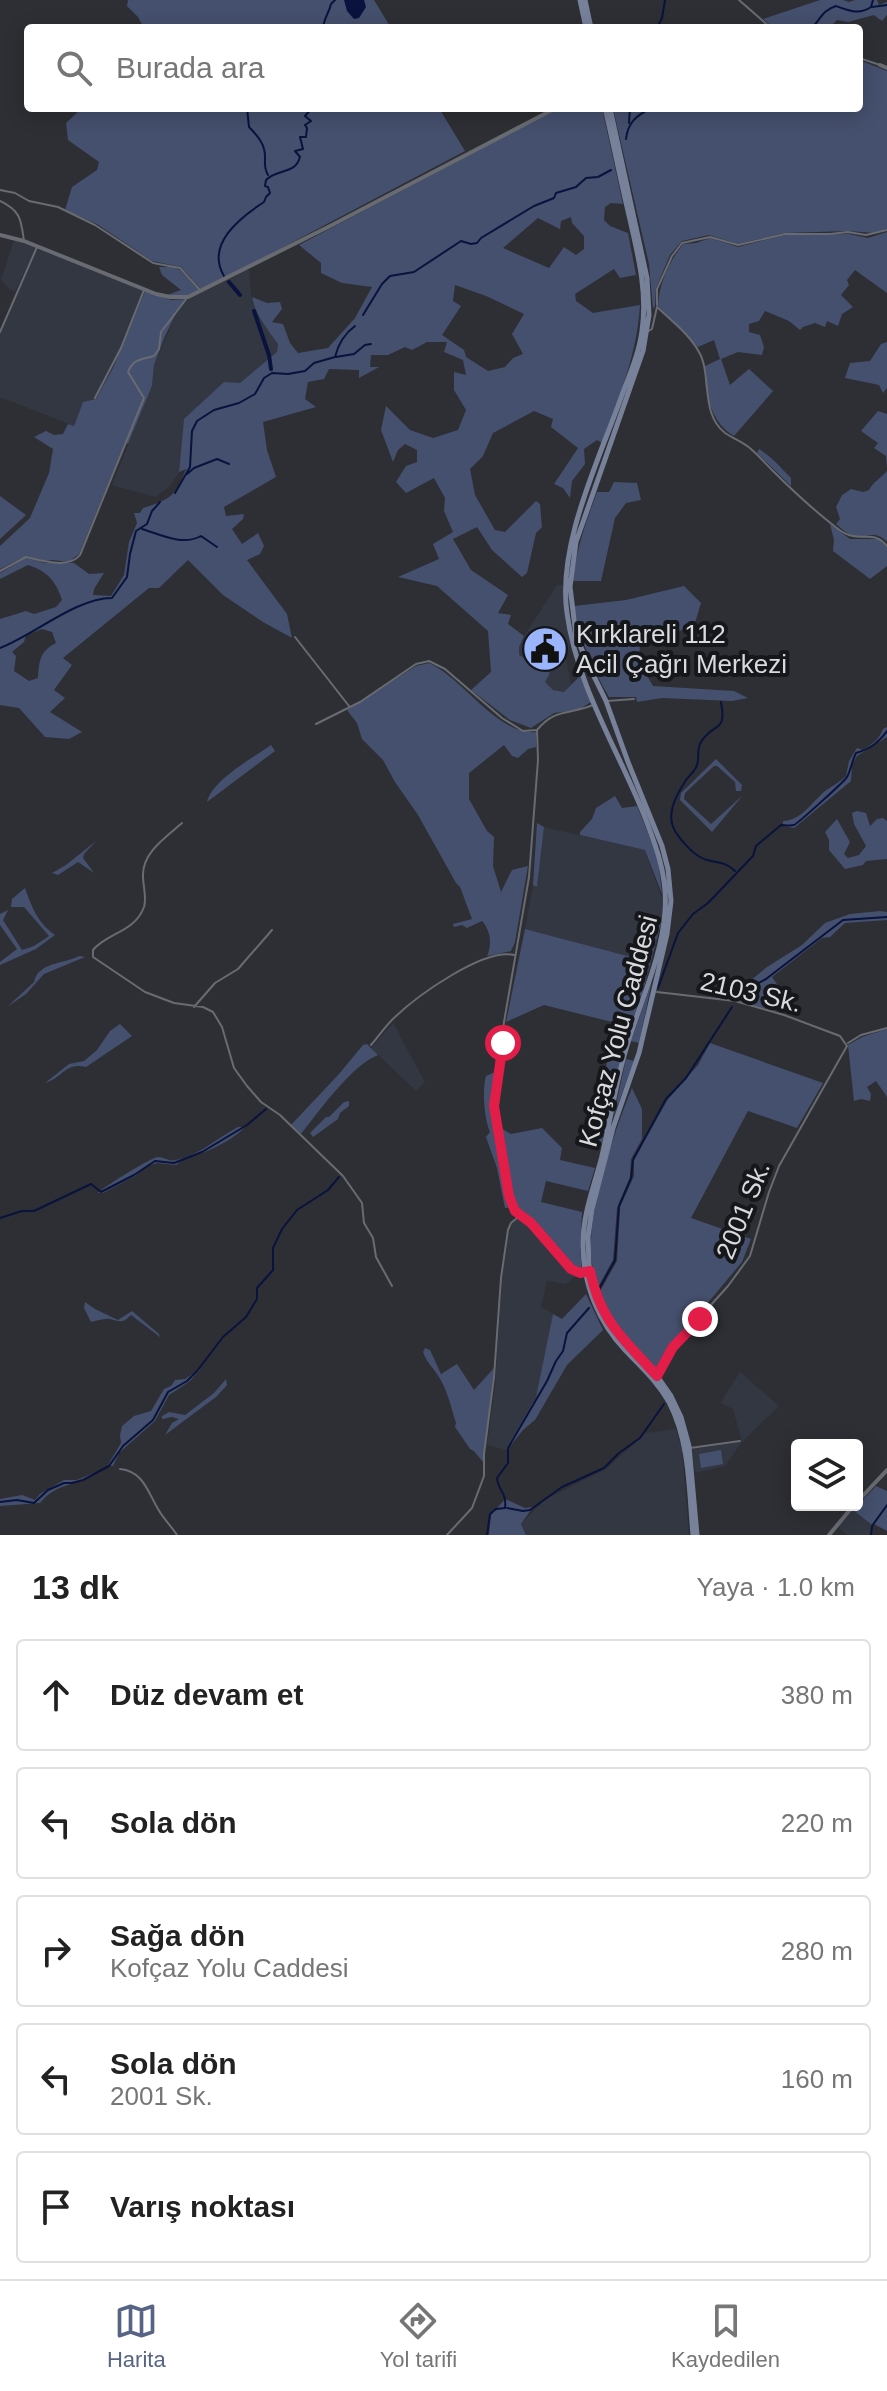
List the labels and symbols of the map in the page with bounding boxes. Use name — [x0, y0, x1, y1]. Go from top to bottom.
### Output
place label: Kırklareli 112 Acil Çağrı Merkezi — [576, 619, 787, 679]
public building icon: Kırklareli 112 Acil Çağrı Merkezi — [521, 625, 569, 673]
street label: Kofçaz Yolu Caddesi — [573, 912, 663, 1150]
street label: 2103 Sk. — [698, 966, 804, 1018]
route start — [485, 1025, 521, 1061]
street label: 2001 Sk. — [710, 1157, 776, 1263]
route end — [682, 1301, 718, 1337]

